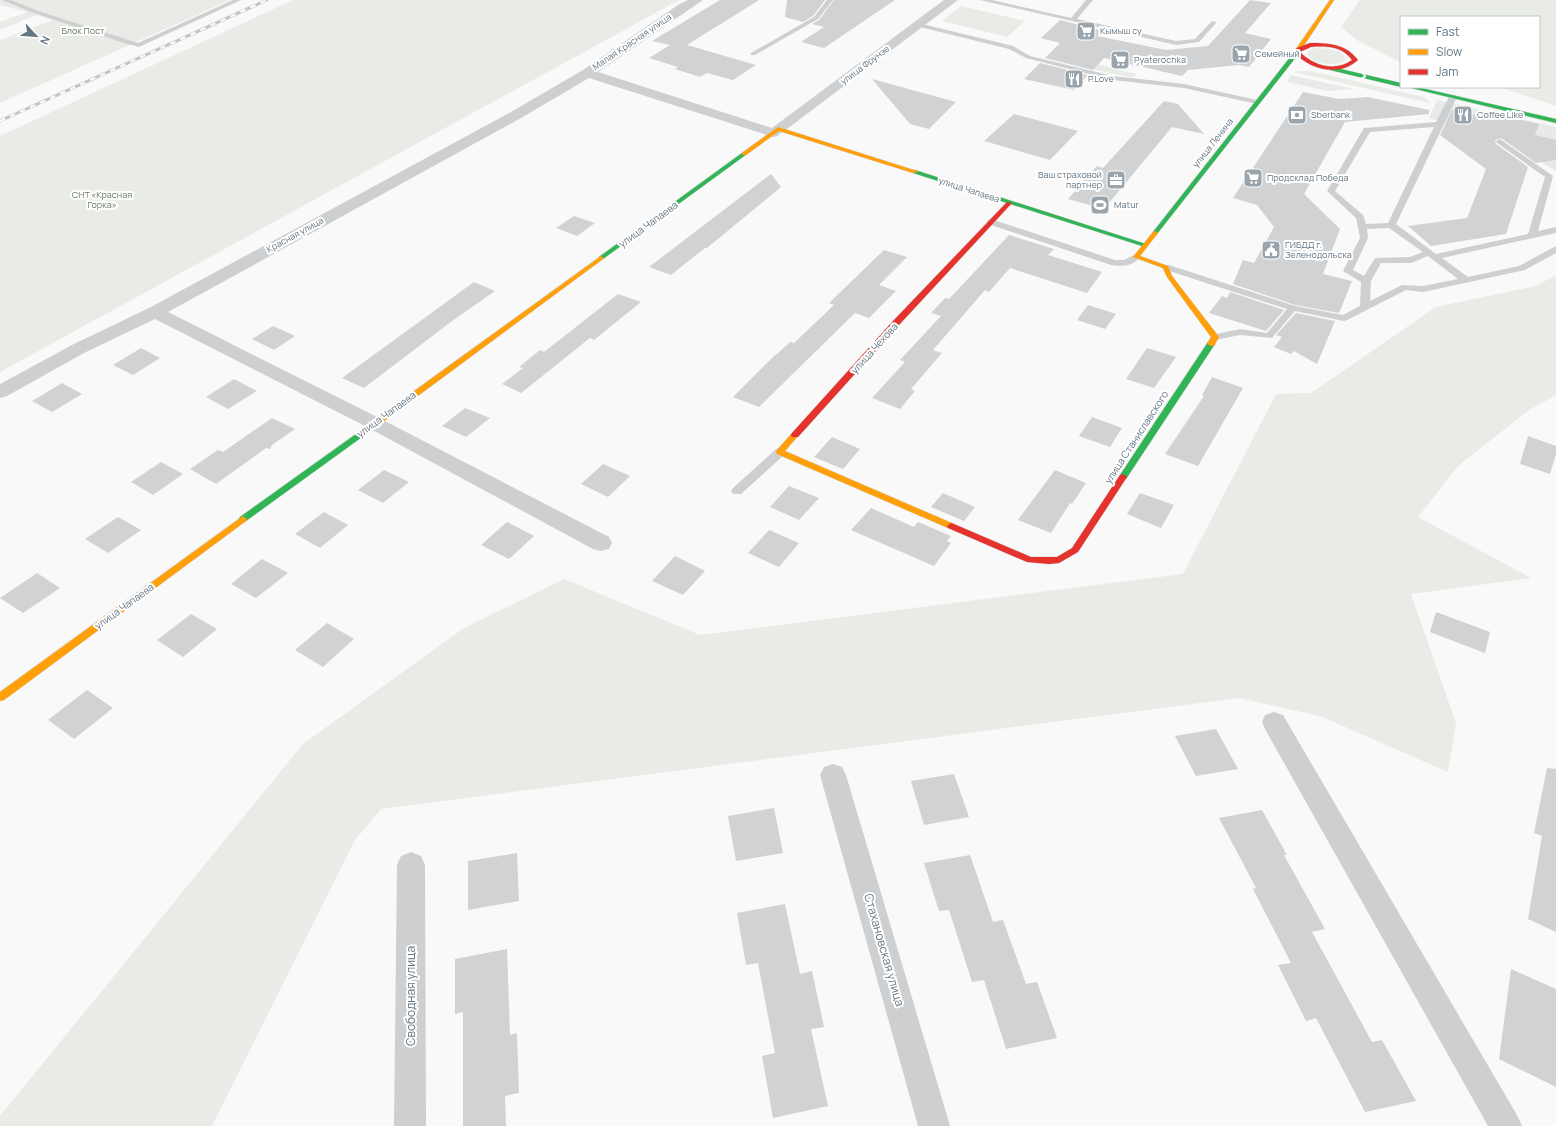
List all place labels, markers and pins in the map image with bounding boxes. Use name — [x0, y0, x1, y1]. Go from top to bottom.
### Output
supermarket icon: Кымыш су — [1075, 20, 1097, 42]
place label: Кымыш су — [1100, 24, 1142, 37]
supermarket icon: Семейный — [1230, 43, 1252, 65]
place label: Семейный — [1255, 47, 1300, 60]
supermarket icon: Pyaterochka — [1109, 49, 1131, 71]
place label: Pyaterochka — [1134, 53, 1186, 66]
restaurant icon: P.Love — [1063, 68, 1085, 90]
place label: P.Love — [1088, 72, 1114, 85]
bank icon: Sberbank — [1286, 104, 1308, 126]
restaurant icon: Coffee Like — [1452, 104, 1474, 126]
place label: Sberbank — [1311, 108, 1351, 121]
place label: Coffee Like — [1477, 108, 1523, 121]
supermarket icon: Продсклад Победа — [1242, 167, 1264, 189]
place label: Ваш страховой партнер — [1038, 168, 1102, 191]
office icon: Ваш страховой партнер — [1105, 169, 1127, 191]
place label: Продсклад Победа — [1267, 171, 1348, 184]
sports icon: Matur — [1089, 194, 1111, 216]
place label: Matur — [1114, 198, 1140, 211]
place label: ГИБДД г. Зеленодольска — [1285, 238, 1352, 261]
public building icon: ГИБДД г. Зеленодольска — [1260, 239, 1282, 261]

